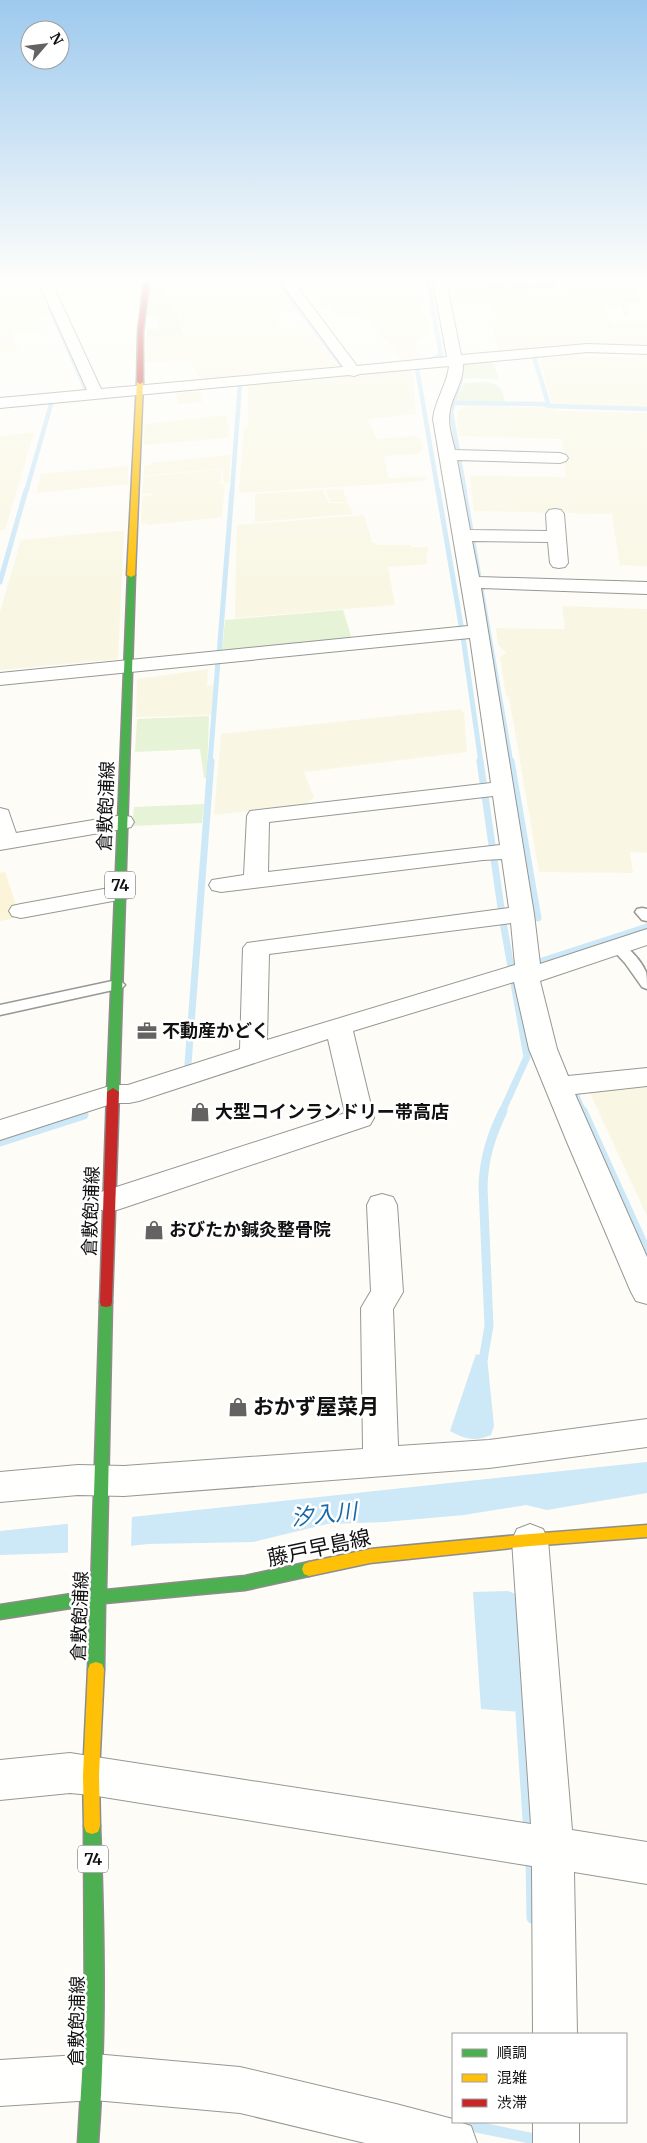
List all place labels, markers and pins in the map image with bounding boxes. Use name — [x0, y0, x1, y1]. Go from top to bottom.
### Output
place label: 不動産かどく — [162, 1019, 269, 1042]
office icon: 不動産かどく — [136, 1020, 158, 1042]
place label: 大型コインランドリー帯高店 — [215, 1100, 449, 1123]
shop icon: 大型コインランドリー帯高店 — [189, 1101, 211, 1123]
place label: おびたか鍼灸整骨院 — [169, 1218, 331, 1241]
shop icon: おびたか鍼灸整骨院 — [143, 1219, 165, 1241]
place label: おかず屋菜月 — [253, 1393, 379, 1420]
shop icon: おかず屋菜月 — [227, 1396, 249, 1418]

